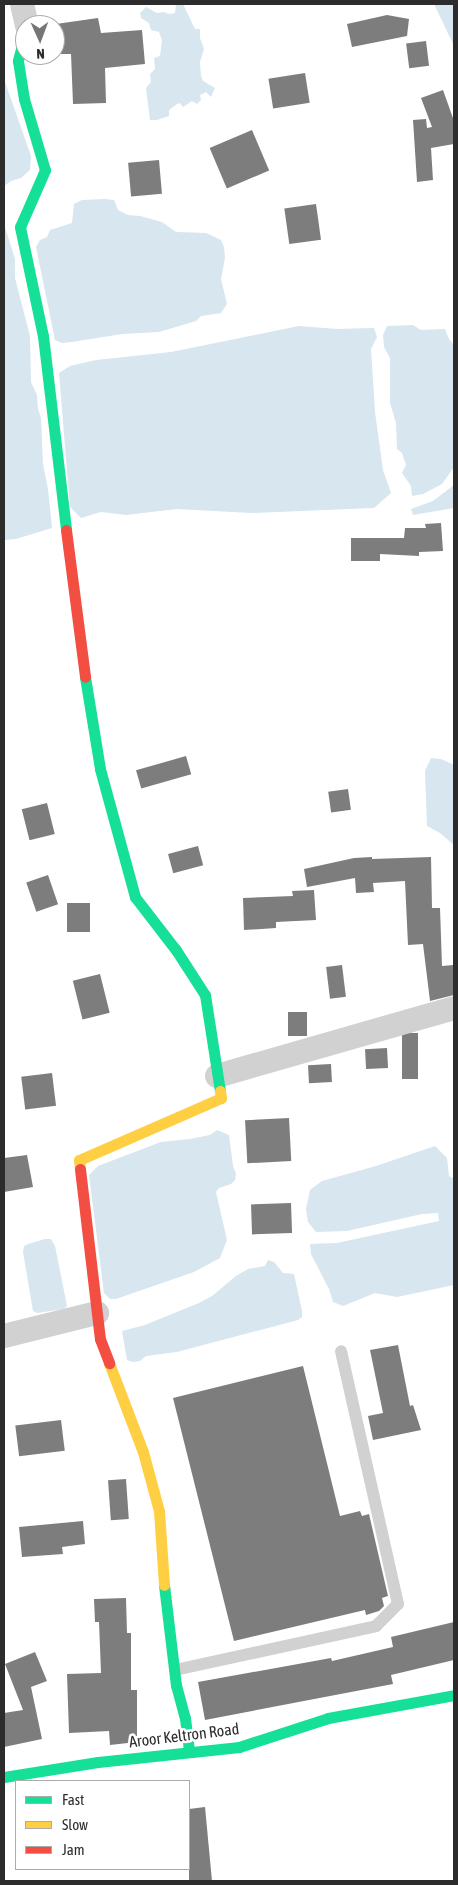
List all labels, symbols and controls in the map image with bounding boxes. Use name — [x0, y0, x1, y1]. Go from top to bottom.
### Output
north arrow — [15, 15, 65, 65]
text: N — [36, 46, 45, 62]
street label: Aroor Keltron Road — [128, 1719, 240, 1751]
legend — [15, 1780, 190, 1870]
text: Fast — [62, 1791, 84, 1808]
text: Slow — [62, 1816, 88, 1833]
text: Jam — [62, 1841, 85, 1858]

